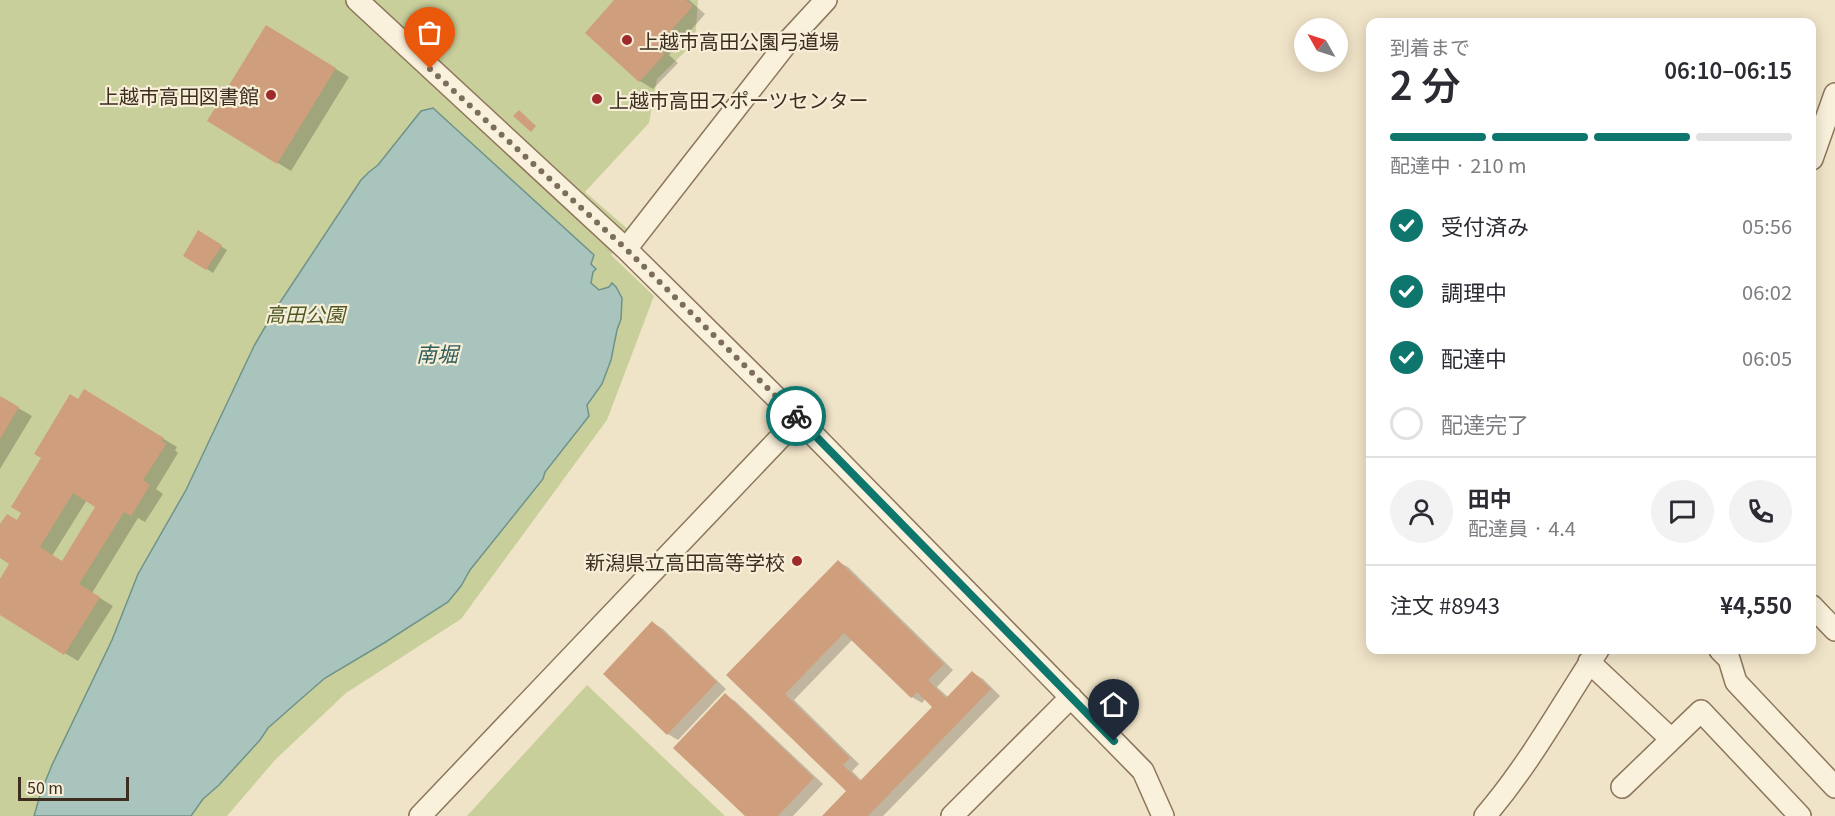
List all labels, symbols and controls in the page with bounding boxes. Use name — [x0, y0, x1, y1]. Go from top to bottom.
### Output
pin — [404, 7, 455, 69]
icon: bag — [413, 16, 446, 49]
north arrow — [1294, 18, 1348, 72]
map controls — [1294, 18, 1348, 72]
place label: 上越市高田公園弓道場 — [639, 26, 839, 55]
text: 到着まで — [1390, 32, 1470, 61]
marker: 上越市高田公園弓道場 — [620, 33, 634, 47]
text: 06:10–06:15 — [1664, 53, 1792, 85]
text: 2 分 — [1390, 55, 1460, 111]
place label: 上越市高田図書館 — [99, 81, 259, 110]
place label: 上越市高田スポーツセンター — [609, 85, 869, 114]
marker: 上越市高田図書館 — [264, 88, 278, 102]
marker: 上越市高田スポーツセンター — [590, 92, 604, 106]
text: 配達中 · 210 m — [1390, 150, 1526, 179]
icon: check — [1390, 209, 1423, 242]
text: 受付済み — [1441, 209, 1529, 241]
text: 05:56 — [1742, 211, 1792, 240]
icon: check — [1390, 275, 1423, 308]
text: 調理中 — [1441, 275, 1507, 307]
text: 06:02 — [1742, 277, 1792, 306]
park label: 高田公園 — [265, 299, 348, 328]
water label: 南堀 — [416, 338, 461, 368]
icon: check — [1390, 341, 1423, 374]
text: 配達中 — [1441, 341, 1507, 373]
text: 06:05 — [1742, 343, 1792, 372]
courier — [766, 386, 826, 446]
icon: bike — [780, 400, 813, 433]
text: 配達完了 — [1441, 407, 1529, 439]
button: person — [1390, 480, 1453, 543]
button: chat — [1651, 480, 1714, 543]
button: phone — [1729, 480, 1792, 543]
text: 田中 — [1468, 481, 1512, 513]
text: 配達員 · 4.4 — [1468, 513, 1576, 542]
place label: 新潟県立高田高等学校 — [585, 547, 785, 576]
marker: 新潟県立高田高等学校 — [790, 554, 804, 568]
text: 注文 #8943 — [1390, 588, 1500, 620]
text: ¥4,550 — [1720, 588, 1792, 620]
pin — [1088, 679, 1139, 741]
icon: home — [1097, 688, 1130, 721]
scale bar — [18, 774, 129, 802]
text: 50 m — [27, 775, 63, 799]

